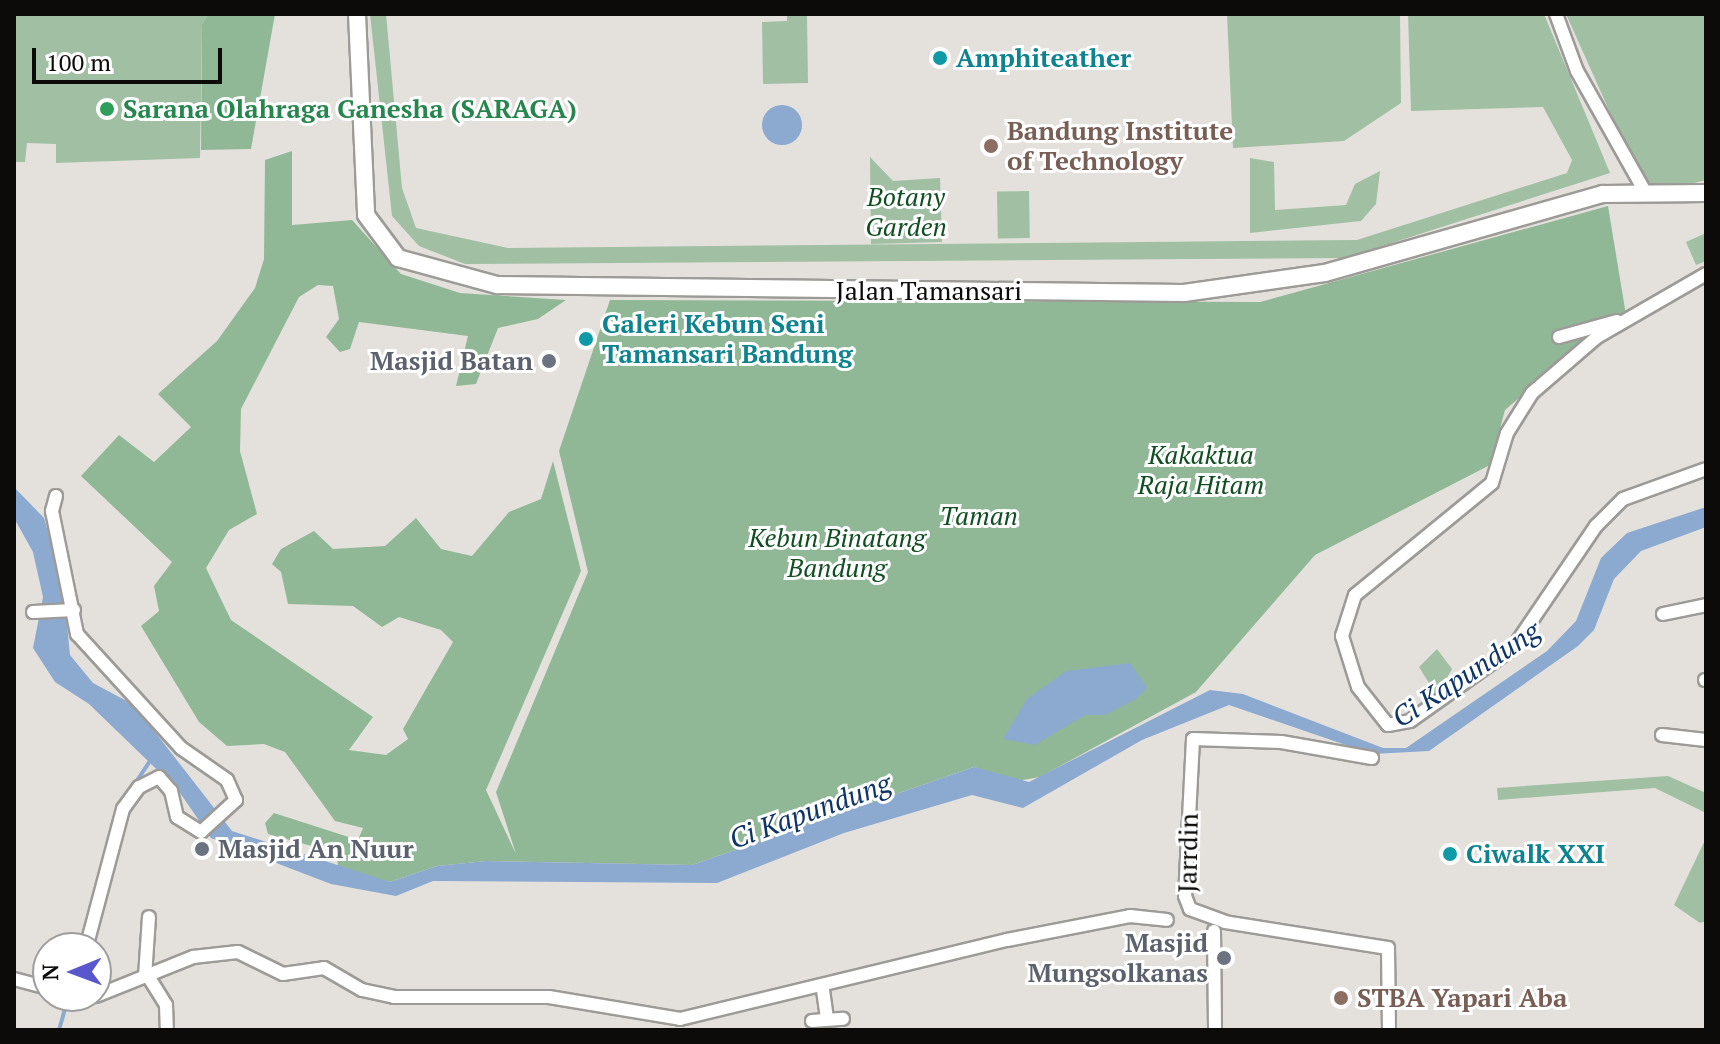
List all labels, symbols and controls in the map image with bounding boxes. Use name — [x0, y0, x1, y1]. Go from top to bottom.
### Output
scale bar — [36, 32, 226, 82]
place label: Amphiteather — [956, 42, 1131, 74]
text: 100 m — [46, 46, 111, 78]
marker: Amphiteather — [931, 49, 949, 67]
place label: Sarana Olahraga Ganesha (SARAGA) — [123, 93, 577, 125]
marker: Sarana Olahraga Ganesha (SARAGA) — [98, 100, 116, 118]
place label: Bandung Institute of Technology — [1007, 115, 1233, 176]
marker: Bandung Institute of Technology — [982, 137, 1000, 155]
park label: Botany Garden — [865, 181, 947, 242]
street label: Jalan Tamansari — [836, 275, 1022, 307]
place label: Galeri Kebun Seni Tamansari Bandung — [602, 308, 853, 370]
marker: Galeri Kebun Seni Tamansari Bandung — [577, 330, 595, 348]
place label: Masjid Batan — [370, 345, 533, 377]
marker: Masjid Batan — [540, 352, 558, 370]
park label: Kakaktua Raja Hitam — [1138, 439, 1264, 500]
park label: Taman — [940, 500, 1018, 532]
park label: Kebun Binatang Bandung — [748, 522, 926, 584]
water label: Ci Kapundung — [1386, 614, 1546, 734]
water label: Ci Kapundung — [725, 766, 895, 856]
street label: Jarrdin — [1172, 813, 1204, 893]
place label: Masjid An Nuur — [218, 833, 414, 865]
place label: Ciwalk XXI — [1466, 838, 1605, 870]
marker: Masjid An Nuur — [193, 840, 211, 858]
marker: Ciwalk XXI — [1441, 845, 1459, 863]
place label: Masjid Mungsolkanas — [1028, 927, 1208, 988]
north arrow — [32, 932, 112, 1012]
marker: Masjid Mungsolkanas — [1215, 949, 1233, 967]
text: N — [35, 964, 64, 981]
place label: STBA Yapari Aba — [1357, 982, 1568, 1014]
marker: STBA Yapari Aba — [1332, 989, 1350, 1007]

